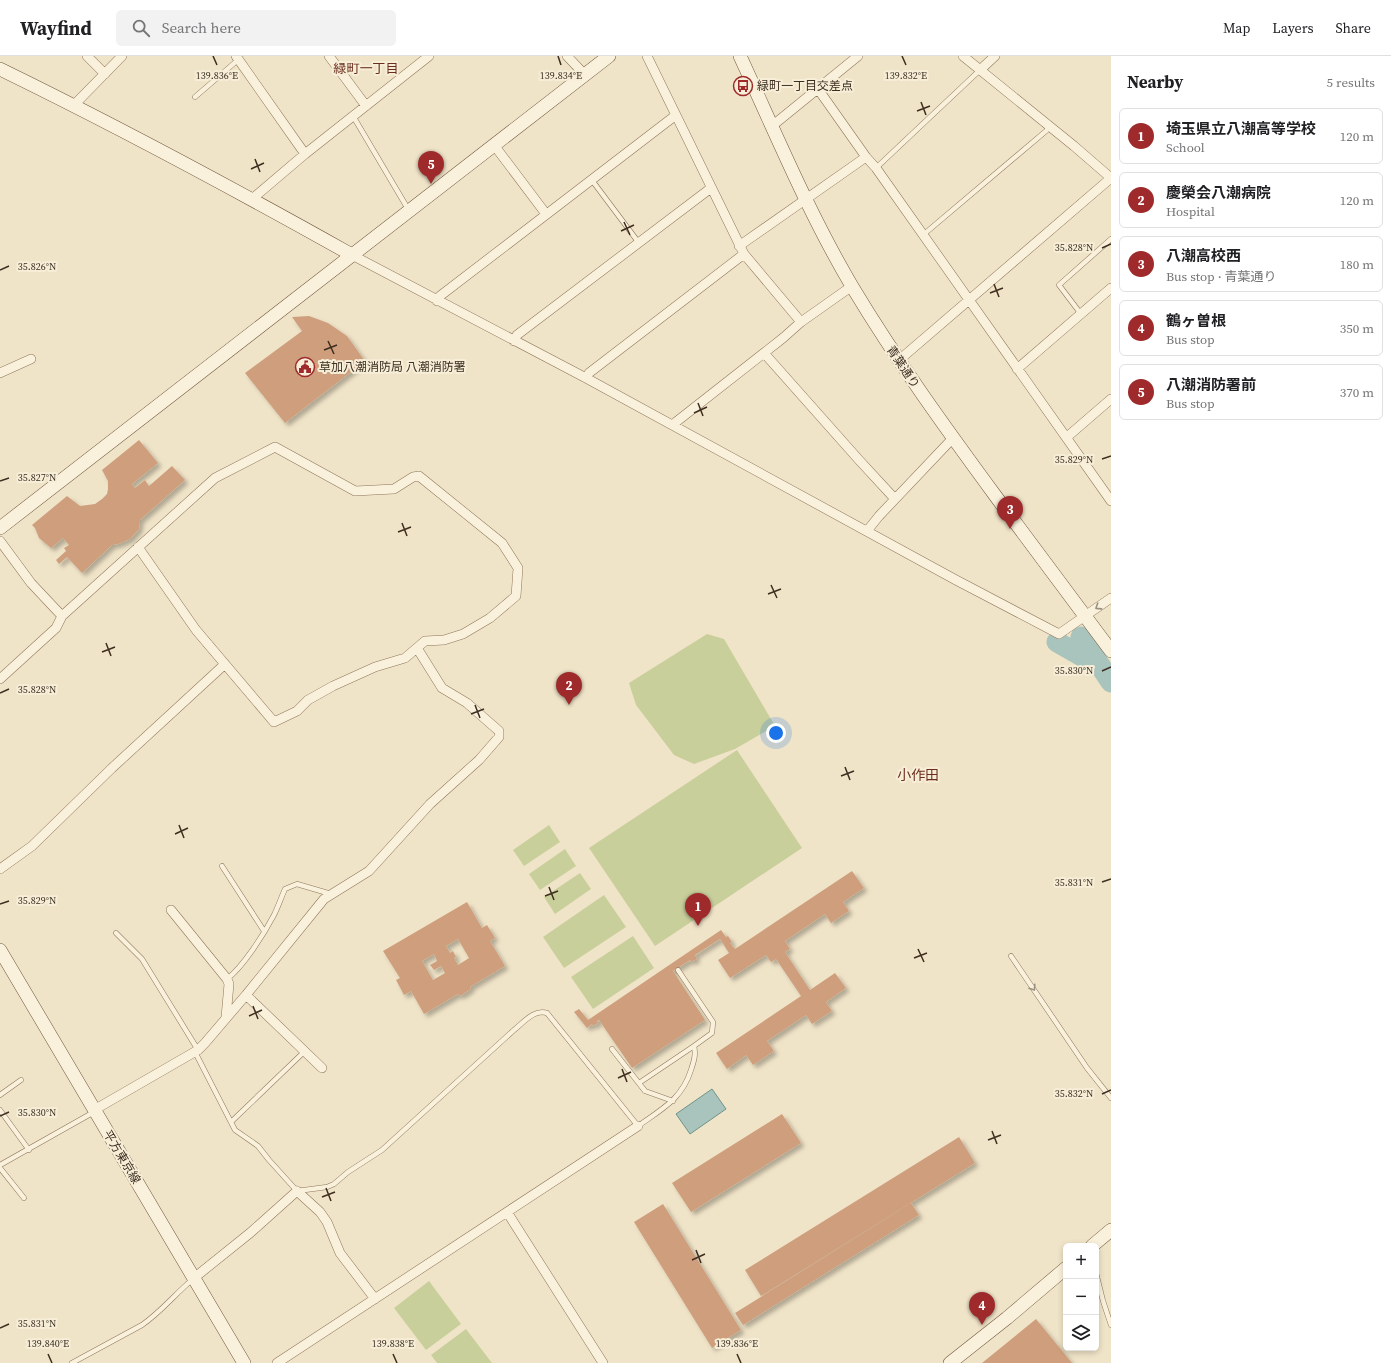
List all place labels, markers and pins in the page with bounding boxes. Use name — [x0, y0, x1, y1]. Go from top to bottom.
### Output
bus stop icon: 緑町一丁目交差点 — [732, 75, 754, 97]
place label: 緑町一丁目交差点 — [757, 78, 853, 94]
pin: 5 — [418, 151, 444, 184]
public building icon: 草加八潮消防局 八潮消防署 — [294, 356, 316, 378]
place label: 草加八潮消防局 八潮消防署 — [319, 359, 466, 375]
pin: 3 — [997, 496, 1023, 529]
pin: 2 — [556, 672, 582, 705]
pin: 1 — [685, 893, 711, 926]
pin: 4 — [969, 1292, 995, 1325]

